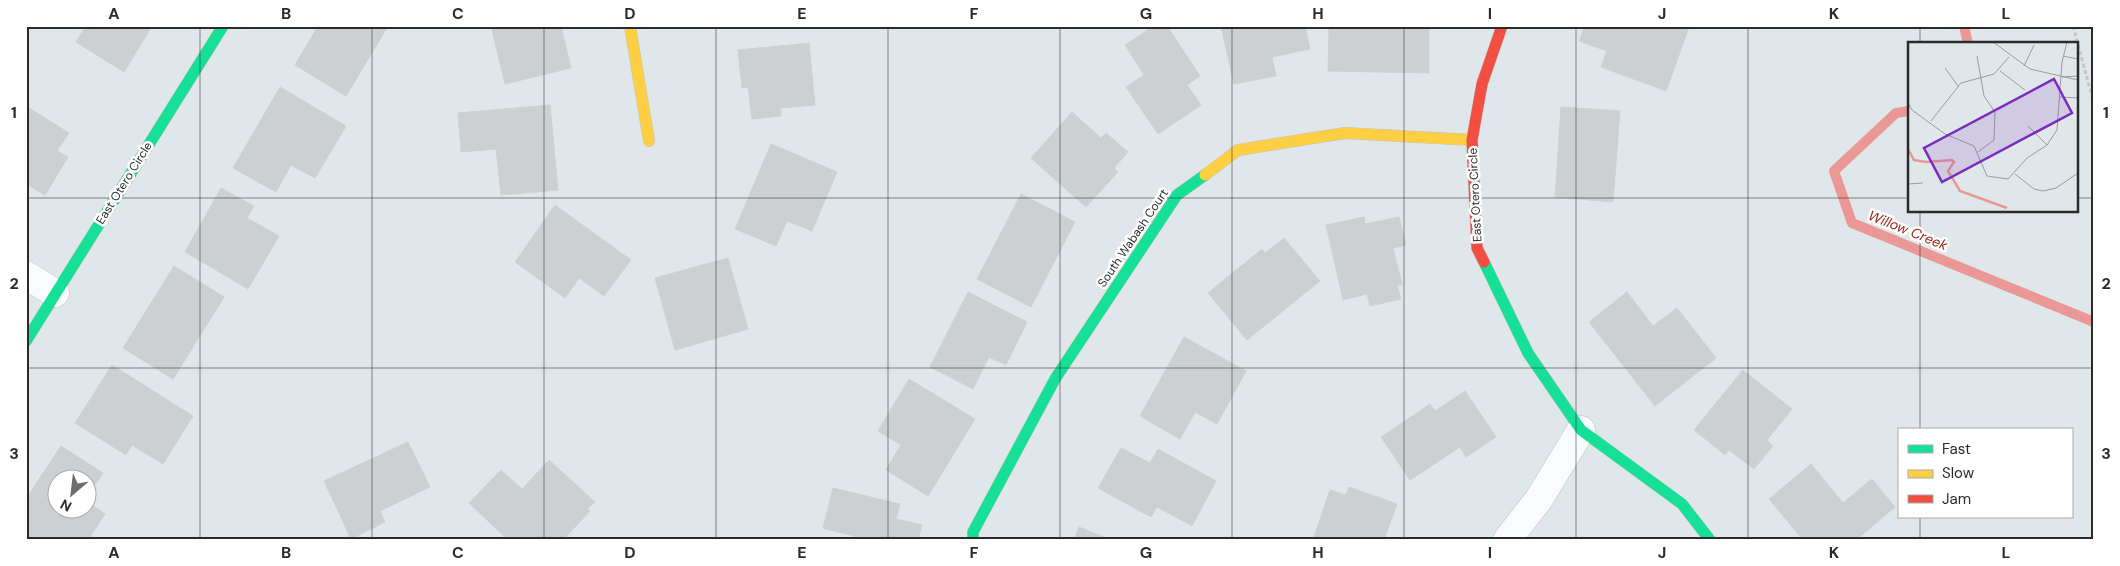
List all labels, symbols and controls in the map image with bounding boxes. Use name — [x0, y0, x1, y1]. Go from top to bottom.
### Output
text: A — [108, 3, 120, 24]
text: B — [281, 3, 291, 24]
text: C — [452, 3, 464, 24]
text: D — [624, 3, 636, 24]
text: E — [797, 3, 807, 24]
text: F — [970, 3, 979, 24]
text: G — [1140, 3, 1152, 24]
text: H — [1312, 3, 1324, 24]
text: I — [1488, 3, 1492, 24]
text: J — [1658, 3, 1666, 24]
text: K — [1829, 3, 1840, 24]
text: L — [2002, 3, 2011, 24]
inset map — [1908, 42, 2078, 212]
text: 1 — [11, 102, 17, 123]
text: 1 — [2103, 102, 2109, 123]
street label: East Otero Circle — [92, 139, 156, 227]
street label: East Otero Circle — [1465, 147, 1485, 242]
street label: South Wabash Court — [1094, 186, 1172, 290]
water label: Willow Creek — [1866, 206, 1951, 254]
text: 2 — [9, 273, 19, 294]
text: 2 — [2101, 273, 2111, 294]
legend — [1898, 428, 2072, 518]
text: Fast — [1942, 439, 1971, 459]
text: 3 — [9, 443, 19, 464]
text: 3 — [2101, 443, 2111, 464]
text: Slow — [1942, 463, 1975, 483]
north arrow — [48, 468, 98, 518]
text: Jam — [1942, 489, 1971, 509]
text: N — [57, 495, 75, 516]
text: A — [108, 542, 120, 563]
text: B — [281, 542, 291, 563]
text: C — [452, 542, 464, 563]
text: D — [624, 542, 636, 563]
text: E — [797, 542, 807, 563]
text: F — [970, 542, 979, 563]
text: G — [1140, 542, 1152, 563]
text: H — [1312, 542, 1324, 563]
text: I — [1488, 542, 1492, 563]
text: J — [1658, 542, 1666, 563]
text: K — [1829, 542, 1840, 563]
text: L — [2002, 542, 2011, 563]

